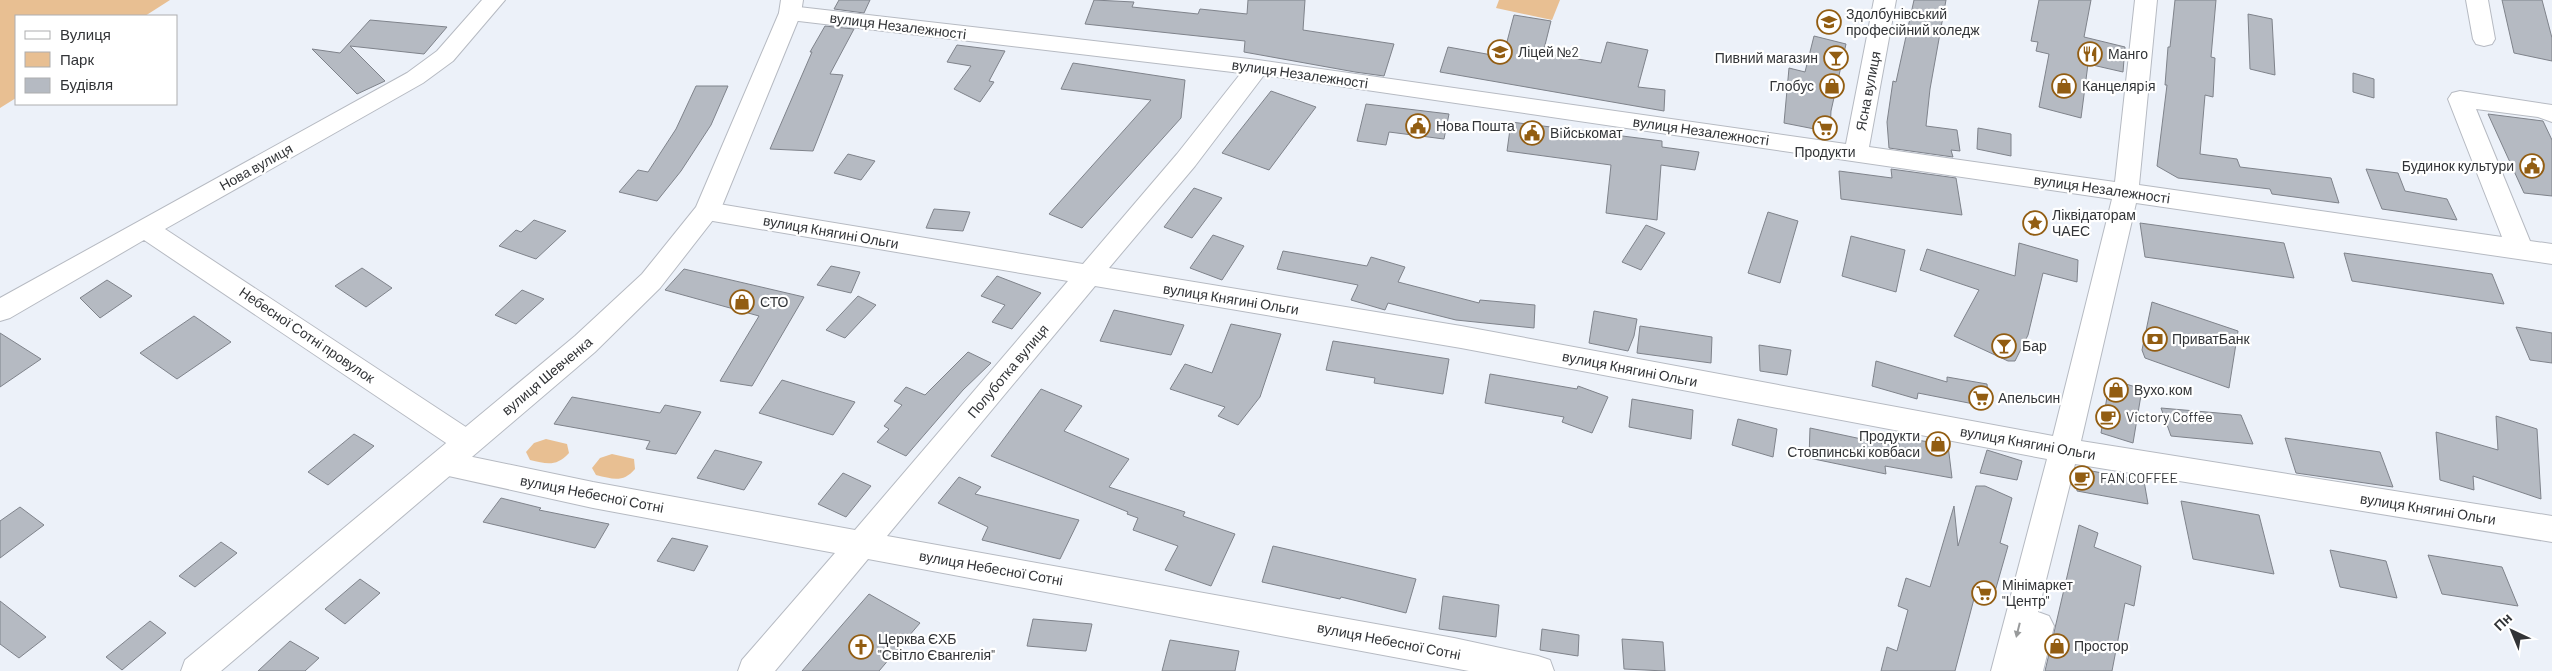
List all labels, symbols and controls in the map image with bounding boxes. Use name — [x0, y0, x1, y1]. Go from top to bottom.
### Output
place label: Здолбунівський професійний коледж — [1846, 5, 1980, 38]
street label: вулиця Незалежності — [829, 9, 967, 42]
school or university icon: Здолбунівський професійний коледж — [1816, 9, 1842, 35]
legend — [15, 15, 178, 105]
text: Вулиця — [60, 25, 111, 43]
school or university icon: Ліцей №2 — [1487, 39, 1513, 65]
restaurant icon: Манго — [2077, 41, 2103, 67]
place label: Ліцей №2 — [1518, 43, 1579, 60]
bar icon: Пивний магазин — [1823, 45, 1849, 71]
place label: Манго — [2108, 45, 2148, 62]
place label: Пивний магазин — [1715, 49, 1818, 66]
text: Парк — [60, 50, 94, 68]
street label: Ясна вулиця — [1851, 50, 1884, 132]
street label: вулиця Незалежності — [1231, 56, 1369, 91]
shop icon: Глобус — [1819, 73, 1845, 99]
shop icon: Канцелярiя — [2051, 73, 2077, 99]
text: Будівля — [60, 75, 113, 93]
place label: Глобус — [1770, 77, 1814, 94]
place label: Канцелярiя — [2082, 77, 2156, 94]
public building icon: Нова Пошта — [1405, 113, 1431, 139]
street label: вулиця Незалежності — [1632, 113, 1770, 148]
supermarket icon: Продукти — [1812, 115, 1838, 141]
place label: Нова Пошта — [1436, 117, 1515, 134]
public building icon: Вiйськомат — [1519, 120, 1545, 146]
place label: Вiйськомат — [1550, 124, 1623, 141]
street label: Нова вулиця — [216, 139, 295, 194]
place label: Продукти — [1794, 143, 1856, 160]
public building icon: Будинок культури — [2519, 153, 2545, 179]
place label: Будинок культури — [2402, 157, 2514, 174]
street label: вулиця Незалежності — [2033, 171, 2171, 206]
place label: Ліквідаторам ЧАЕС — [2052, 206, 2136, 239]
place icon: Ліквідаторам ЧАЕС — [2022, 210, 2048, 236]
street label: вулиця Княгині Ольги — [762, 211, 900, 252]
street label: вулиця Княгині Ольги — [1162, 279, 1300, 318]
street label: Небесної Сотні провулок — [236, 283, 379, 387]
shop icon: СТО — [729, 289, 755, 315]
place label: СТО — [760, 293, 789, 310]
street label: Полуботка вулиця — [963, 320, 1052, 421]
bank icon: ПриватБанк — [2142, 326, 2168, 352]
place label: ПриватБанк — [2172, 330, 2251, 347]
street label: вулиця Шевченка — [498, 333, 595, 418]
bar icon: Бар — [1991, 333, 2017, 359]
place label: Бар — [2022, 337, 2047, 354]
street label: вулиця Княгині Ольги — [1561, 347, 1699, 390]
shop icon: Вухо.ком — [2103, 377, 2129, 403]
place label: Вухо.ком — [2134, 381, 2192, 398]
supermarket icon: Апельсин — [1968, 385, 1994, 411]
place label: Апельсин — [1998, 389, 2060, 406]
cafe icon: Victory Coffee — [2095, 404, 2121, 430]
place label: Victory Coffee — [2126, 408, 2213, 425]
street label: вулиця Княгині Ольги — [1959, 422, 2097, 463]
place label: Продукти Стовпинські ковбаси — [1787, 427, 1920, 460]
shop icon: Продукти Стовпинські ковбаси — [1925, 431, 1951, 457]
cafe icon: FAN COFFEE — [2069, 465, 2095, 491]
place label: FAN COFFEE — [2100, 469, 2178, 486]
street label: вулиця Небесної Сотні — [519, 471, 665, 516]
street label: вулиця Княгині Ольги — [2359, 489, 2497, 528]
street label: вулиця Небесної Сотні — [918, 546, 1064, 589]
place label: Мінімаркет "Центр" — [2002, 576, 2073, 609]
supermarket icon: Мінімаркет "Центр" — [1971, 580, 1997, 606]
north arrow — [2487, 606, 2537, 656]
text: Пн — [2490, 609, 2515, 634]
street label: вулиця Небесної Сотні — [1316, 618, 1462, 663]
one-way arrow — [2014, 622, 2022, 637]
place label: Церква ЄХБ "Світло Євангелія" — [878, 630, 995, 663]
shop icon: Простор — [2044, 633, 2070, 659]
church icon: Церква ЄХБ "Світло Євангелія" — [848, 634, 874, 660]
place label: Простор — [2074, 637, 2129, 654]

